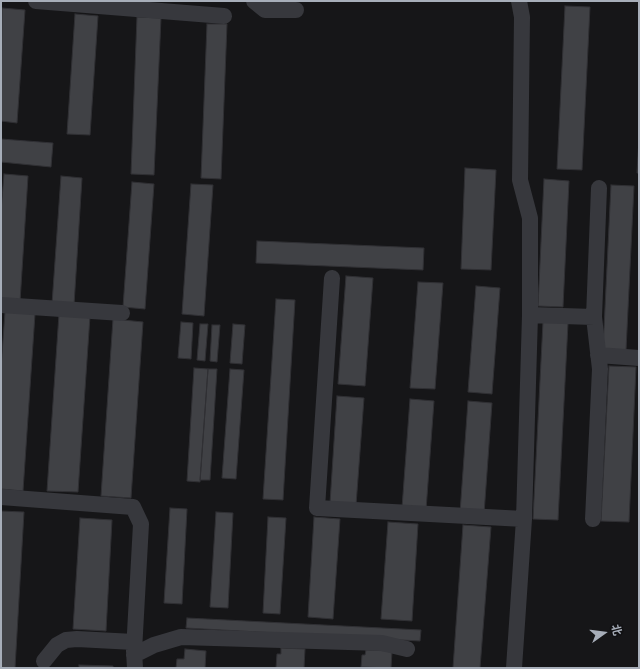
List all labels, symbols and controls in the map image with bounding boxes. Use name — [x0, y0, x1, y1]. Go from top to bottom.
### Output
north arrow — [584, 613, 624, 653]
text: 北 — [608, 623, 624, 637]

